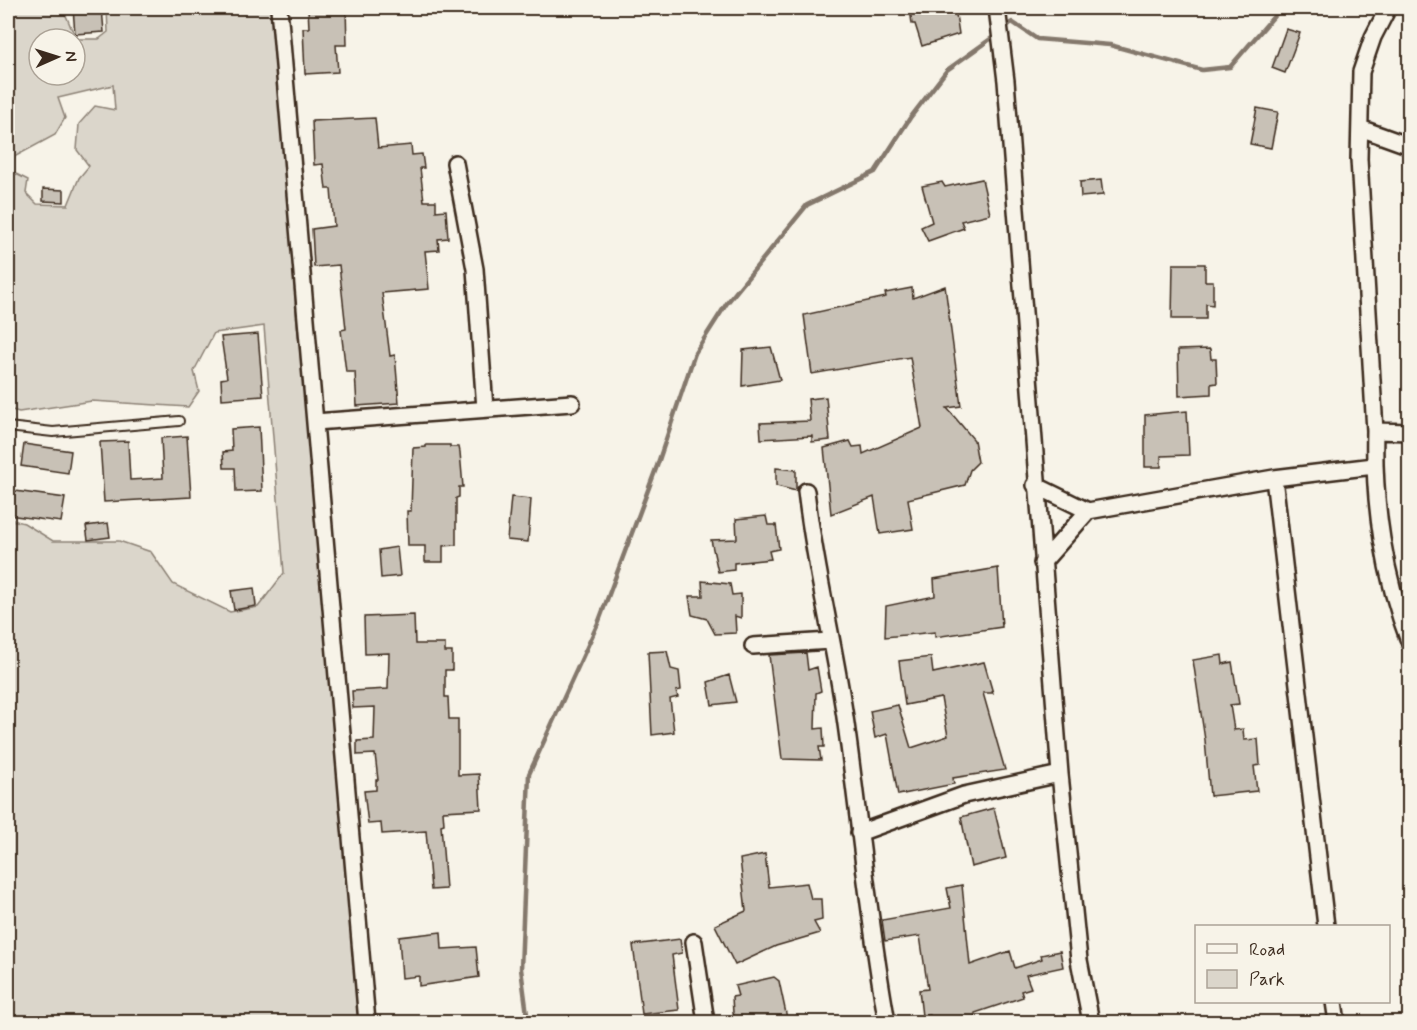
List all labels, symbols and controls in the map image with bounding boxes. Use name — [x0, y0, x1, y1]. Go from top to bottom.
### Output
north arrow — [27, 27, 87, 87]
text: N — [60, 50, 81, 62]
legend — [1195, 925, 1390, 1003]
text: Road — [1249, 938, 1285, 962]
text: Park — [1249, 968, 1285, 992]

